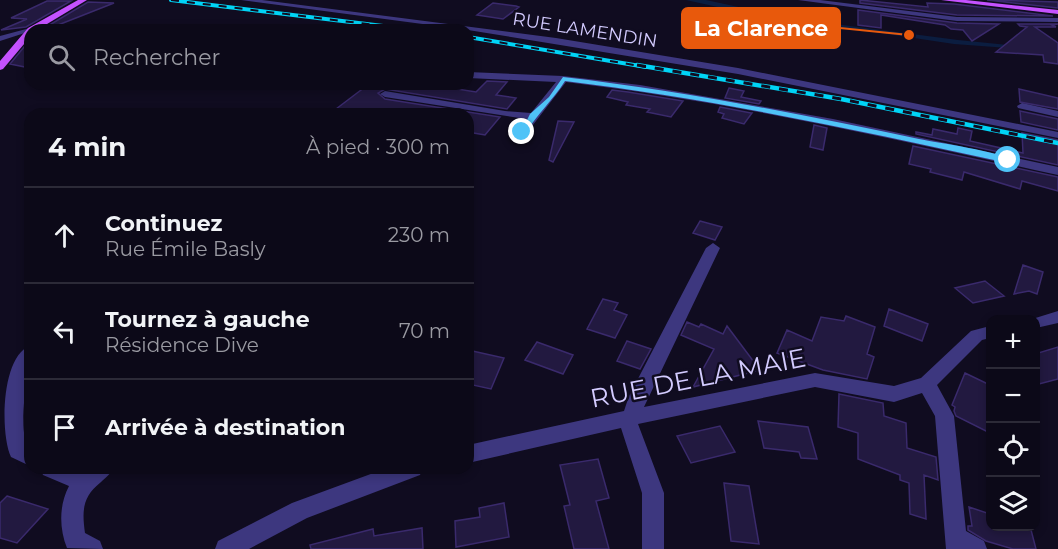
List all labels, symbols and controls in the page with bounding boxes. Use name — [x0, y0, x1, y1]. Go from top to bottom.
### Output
street label: RUE LAMENDIN — [511, 8, 659, 52]
callout: La Clarence — [682, 8, 840, 48]
text: La Clarence — [694, 15, 828, 42]
search box — [24, 24, 474, 90]
icon: search — [45, 41, 78, 74]
text: Rechercher — [93, 44, 220, 71]
route end — [508, 118, 534, 144]
text: 4 min — [48, 131, 126, 163]
text: À pied · 300 m — [306, 135, 450, 159]
route start — [994, 146, 1020, 172]
text: Continuez — [105, 210, 222, 237]
icon: ahead — [48, 219, 81, 252]
text: 230 m — [388, 223, 450, 247]
text: Rue Émile Basly — [105, 237, 266, 261]
text: Tournez à gauche — [105, 306, 310, 333]
icon: left — [48, 315, 81, 348]
map controls — [986, 315, 1040, 531]
button: + — [986, 315, 1040, 369]
text: 70 m — [399, 319, 450, 343]
text: Résidence Dive — [105, 333, 259, 357]
street label: RUE DE LA MAIE — [588, 341, 808, 415]
button: − — [986, 369, 1040, 423]
icon: arrive — [48, 411, 81, 444]
text: Arrivée à destination — [105, 414, 345, 441]
button: locate — [986, 423, 1040, 477]
button: layers — [986, 477, 1040, 531]

